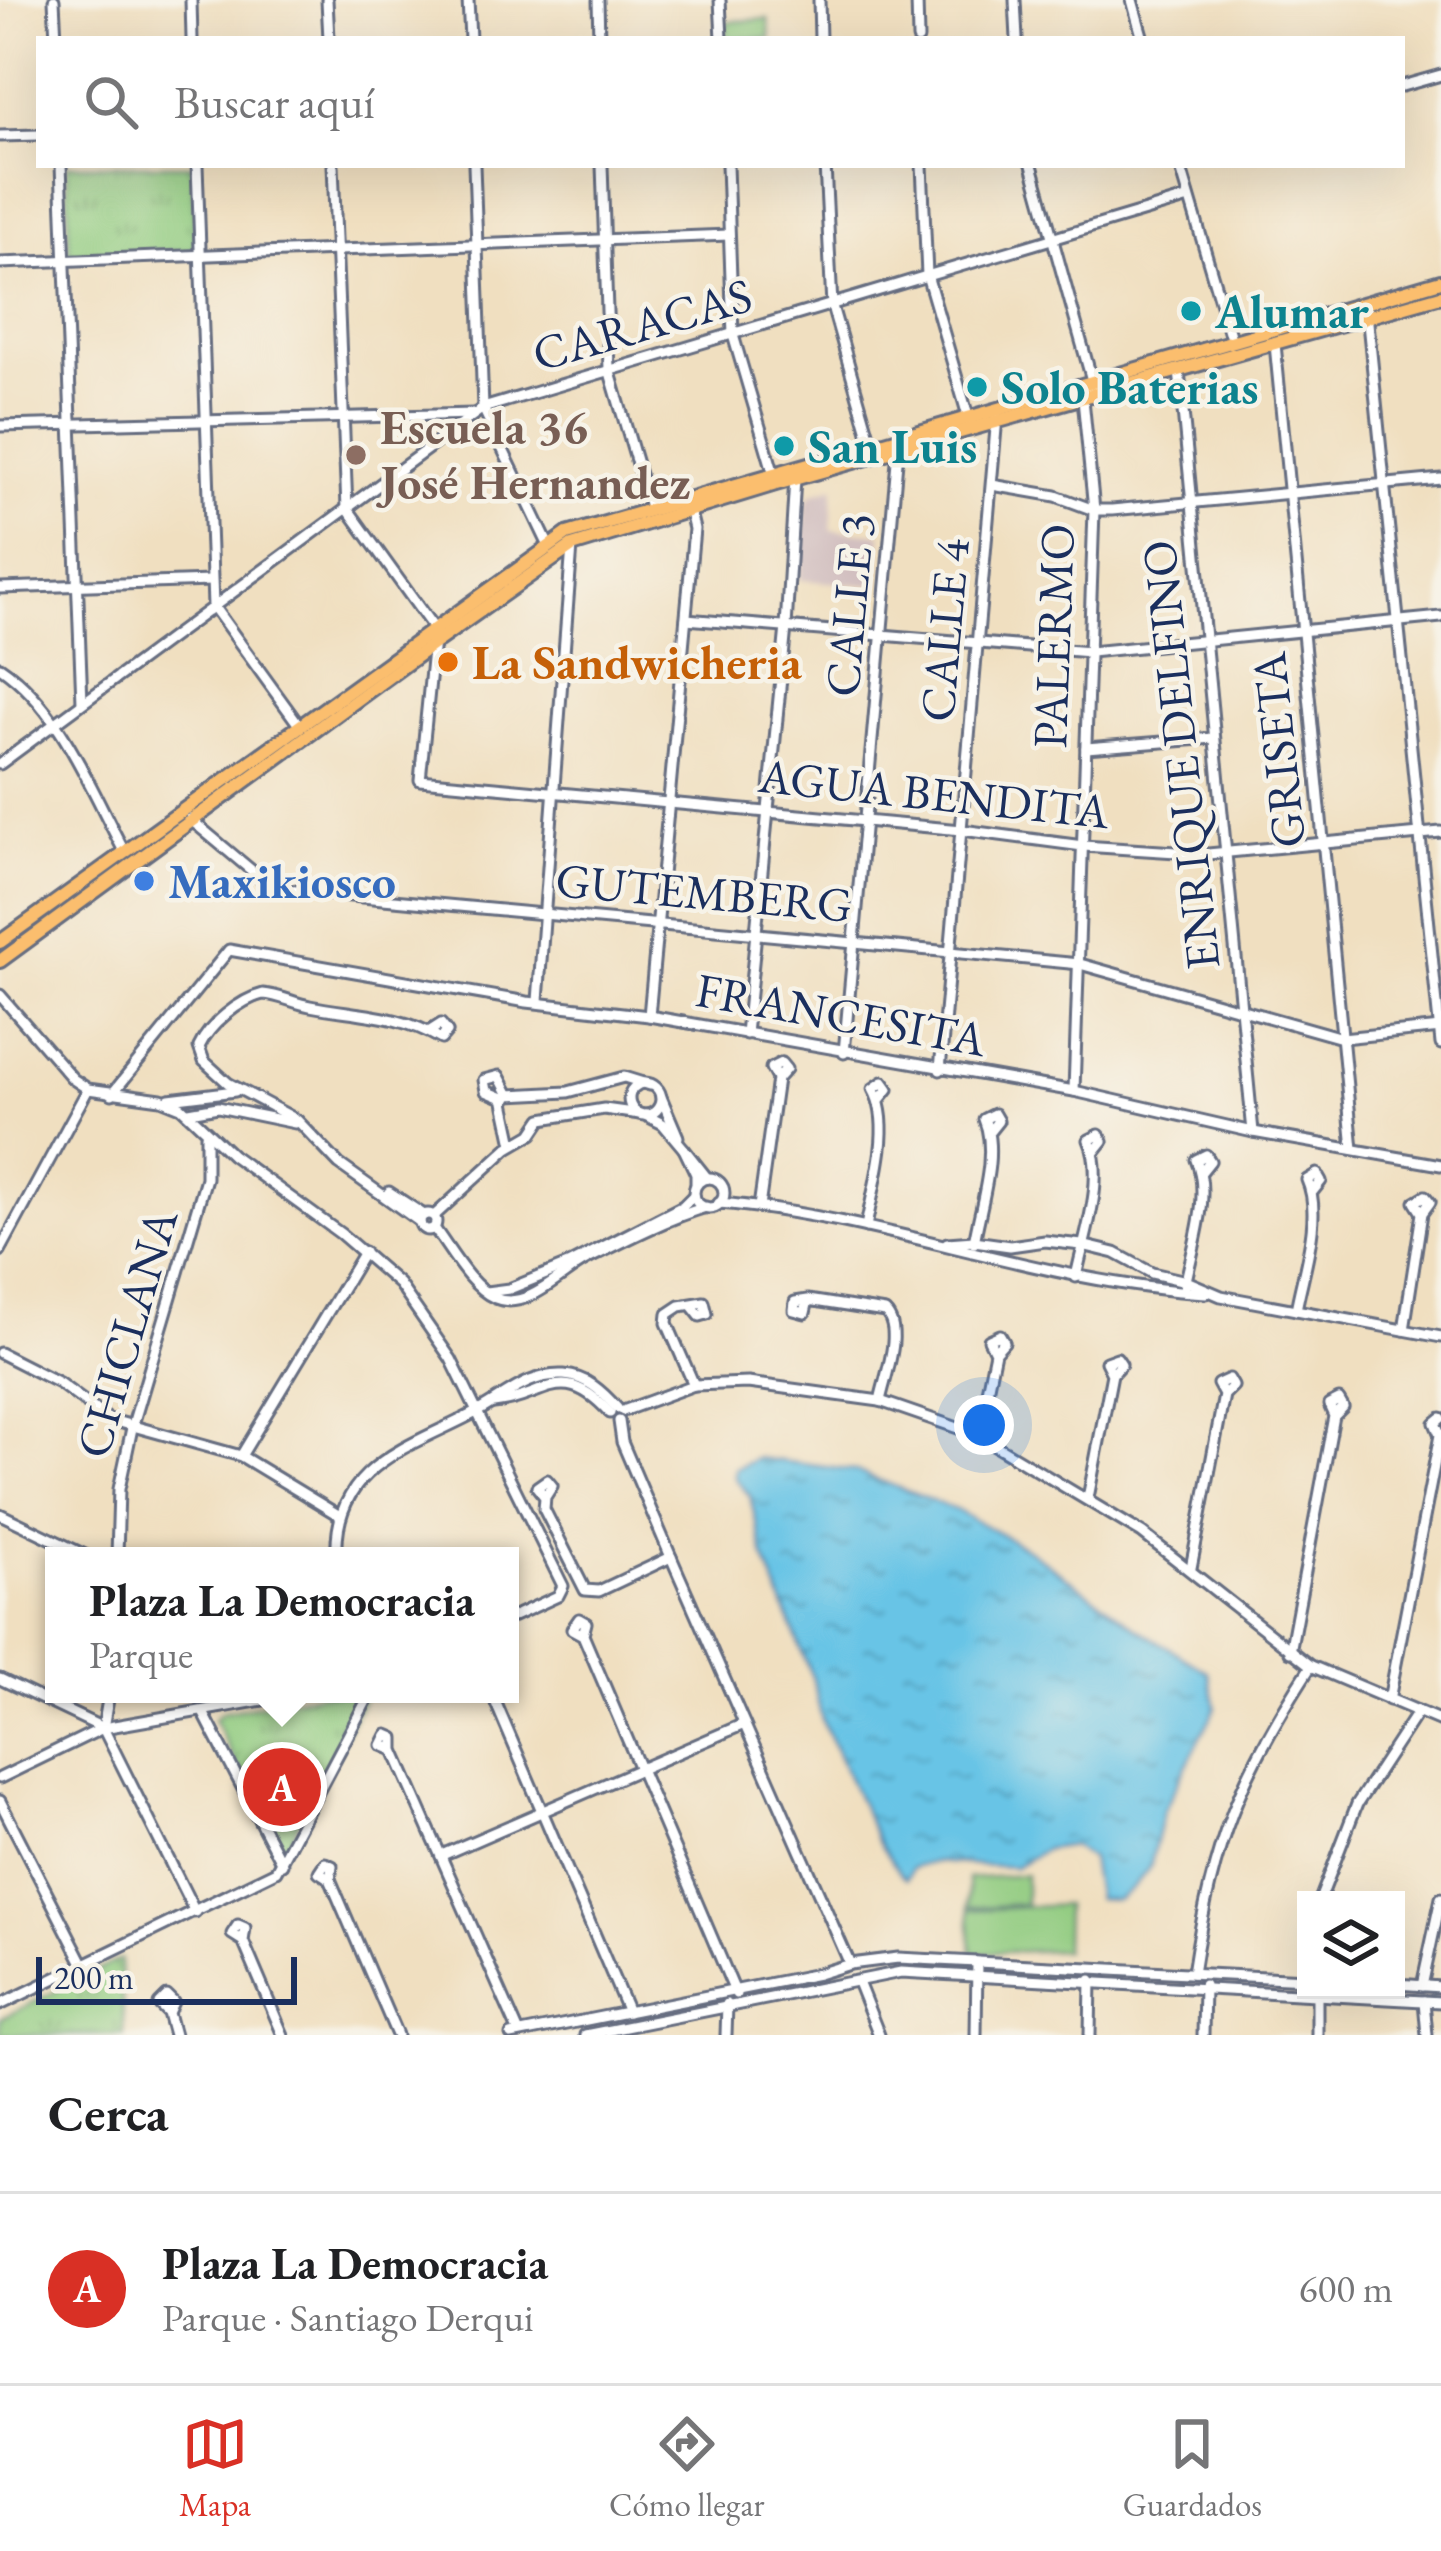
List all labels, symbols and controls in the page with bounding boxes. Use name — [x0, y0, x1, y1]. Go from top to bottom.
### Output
search box — [36, 36, 1405, 168]
icon: search — [78, 69, 144, 135]
text: Buscar aquí — [174, 73, 374, 131]
street label: CARACAS — [525, 263, 759, 385]
place label: Alumar — [1214, 280, 1369, 342]
marker: Alumar — [1178, 298, 1204, 324]
place label: Solo Baterias — [1001, 356, 1259, 418]
marker: Solo Baterias — [964, 374, 990, 400]
place label: Escuela 36 José Hernandez — [376, 396, 690, 513]
place label: San Luis — [808, 415, 977, 477]
marker: San Luis — [771, 433, 797, 459]
marker: Escuela 36 José Hernandez — [343, 442, 369, 468]
street label: CALLE 3 — [810, 511, 888, 699]
street label: PALERMO — [1018, 523, 1088, 749]
street label: CALLE 4 — [905, 535, 983, 724]
street label: ENRIQUE DELFINO — [1127, 537, 1233, 973]
place label: La Sandwicheria — [472, 631, 803, 693]
street label: GRISETA — [1237, 648, 1319, 851]
marker: La Sandwicheria — [435, 649, 461, 675]
street label: AGUA BENDITA — [755, 744, 1113, 842]
street label: GUTEMBERG — [553, 848, 855, 936]
place label: Maxikiosco — [168, 850, 396, 912]
marker: Maxikiosco — [131, 868, 157, 894]
street label: FRANCESITA — [691, 958, 991, 1070]
street label: CHICLANA — [61, 1201, 191, 1465]
your location — [954, 1395, 1014, 1455]
popup — [45, 1547, 519, 1703]
text: Plaza La Democracia — [89, 1571, 475, 1629]
text: Parque — [89, 1629, 193, 1680]
pin: A — [243, 1742, 321, 1832]
map controls — [1297, 1891, 1405, 1999]
button: layers — [1297, 1891, 1405, 1999]
scale bar — [36, 1951, 297, 2004]
text: 200 m — [54, 1956, 134, 1999]
text: Cerca — [48, 2080, 168, 2146]
text: Plaza La Democracia — [162, 2234, 548, 2292]
text: A — [73, 2263, 101, 2314]
text: 600 m — [1299, 2263, 1393, 2314]
text: Parque · Santiago Derqui — [162, 2292, 534, 2343]
tab: Mapa — [179, 2411, 251, 2526]
tab: Cómo llegar — [609, 2411, 765, 2526]
tab: Guardados — [1123, 2411, 1262, 2526]

